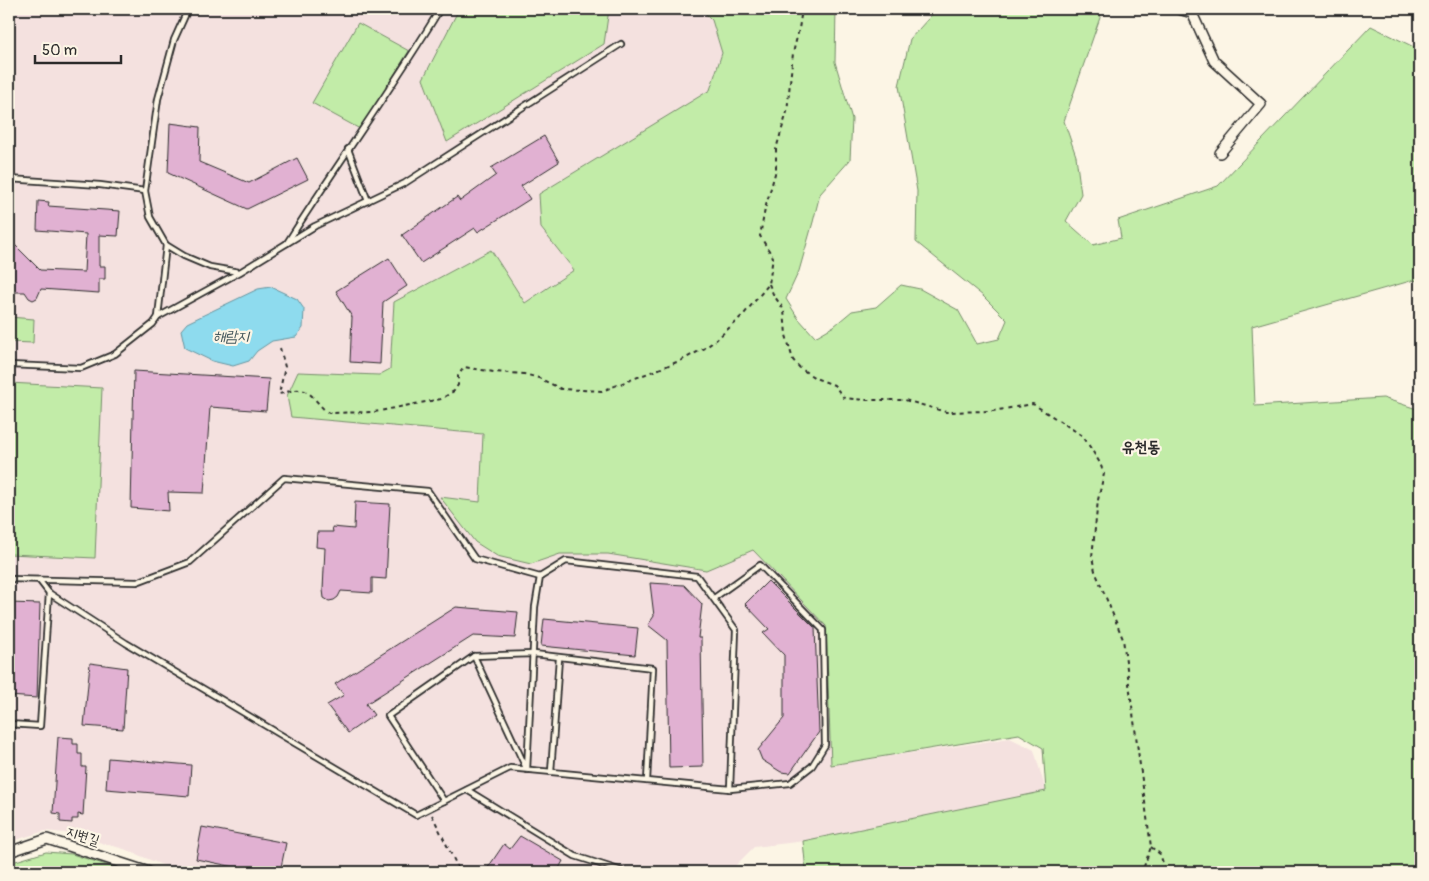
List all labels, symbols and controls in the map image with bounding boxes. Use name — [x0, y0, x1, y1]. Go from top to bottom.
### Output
scale bar — [35, 32, 121, 64]
text: 50 m — [42, 41, 77, 60]
water label: 해람지 — [213, 327, 251, 346]
district label: 유천동 — [1122, 437, 1160, 457]
street label: 지변길 — [64, 823, 102, 850]

